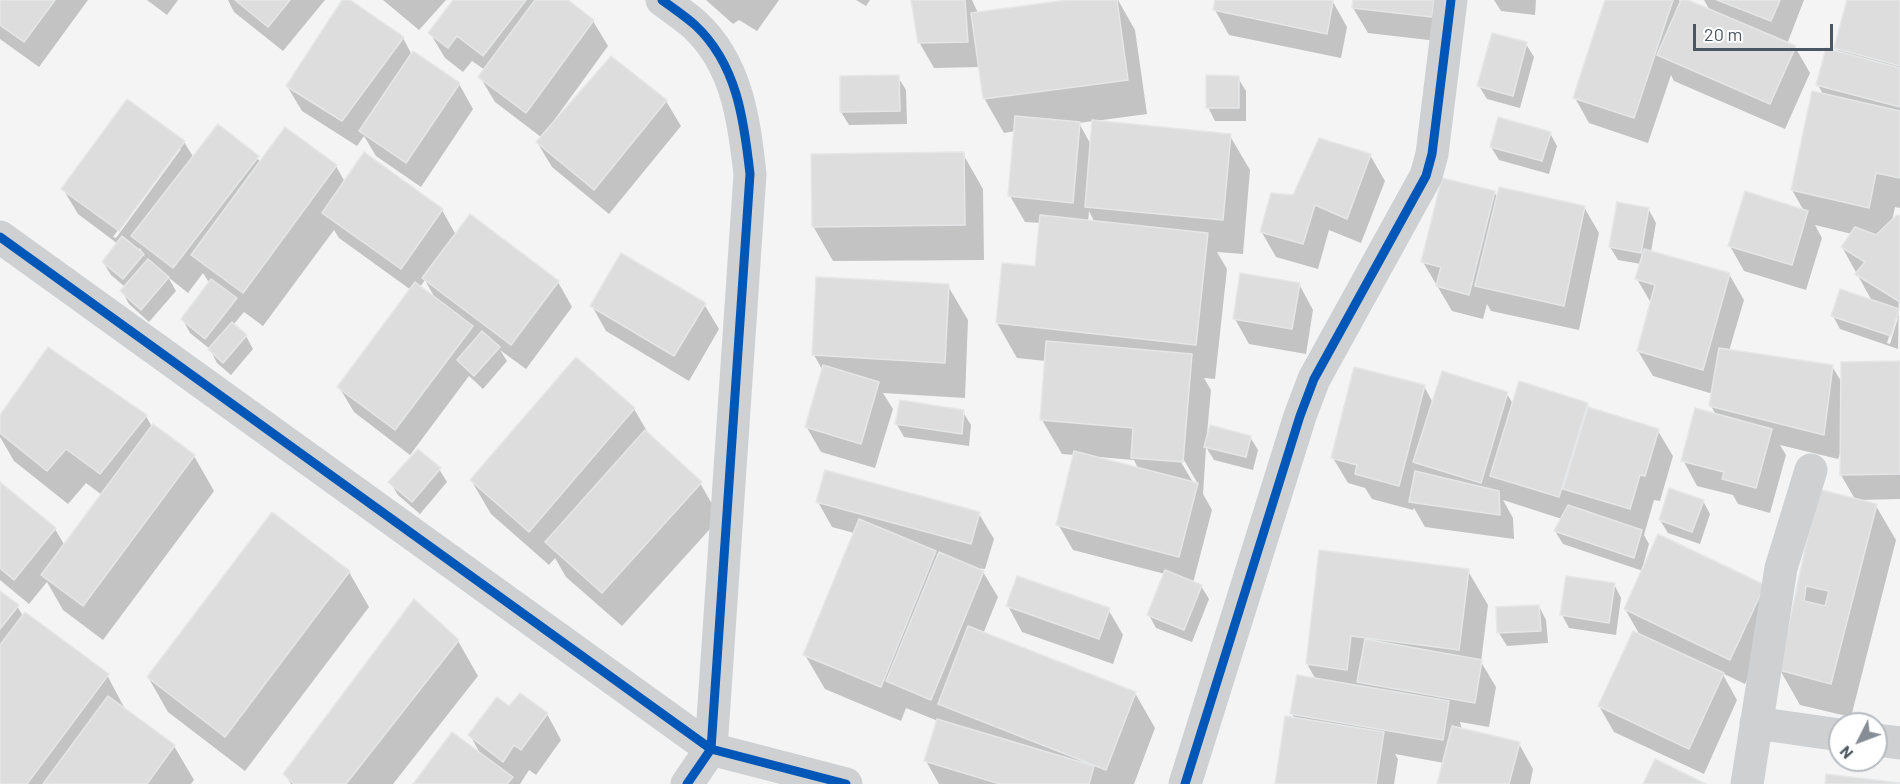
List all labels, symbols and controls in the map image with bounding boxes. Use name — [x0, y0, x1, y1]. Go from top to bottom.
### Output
scale bar — [1696, 12, 1836, 50]
text: 20 m — [1704, 23, 1742, 45]
north arrow — [1828, 712, 1888, 772]
text: N — [1835, 743, 1856, 763]

